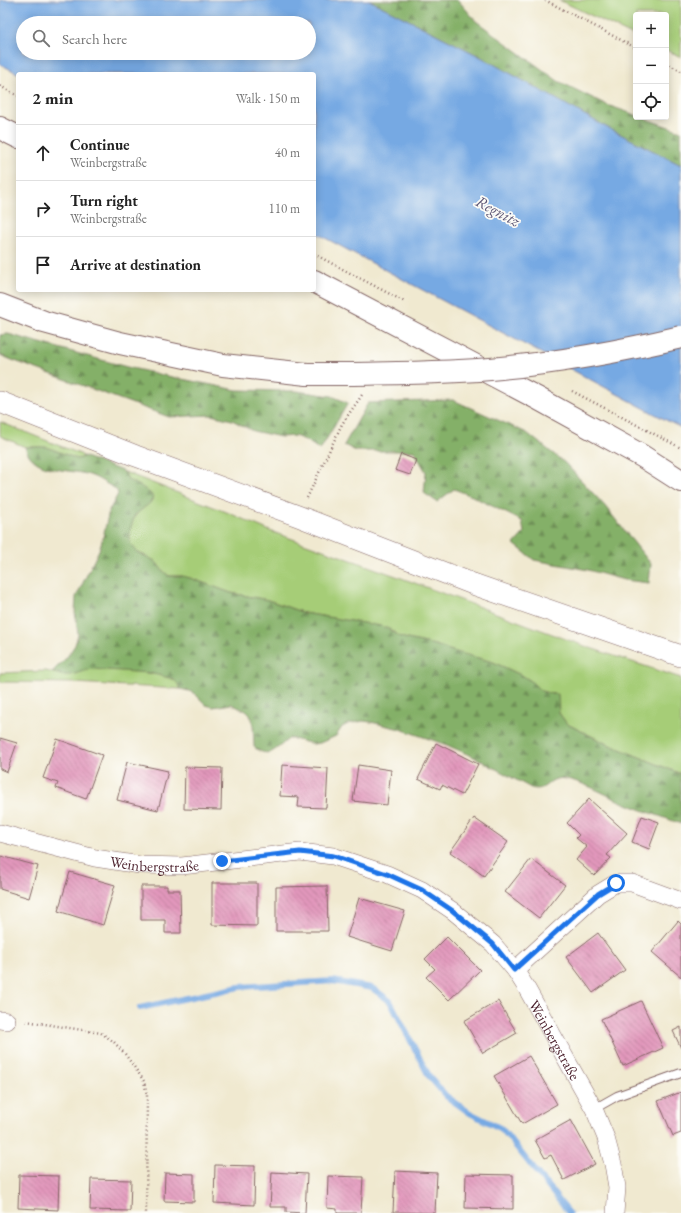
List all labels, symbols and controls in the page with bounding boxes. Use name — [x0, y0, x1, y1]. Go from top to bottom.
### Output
map controls — [633, 12, 669, 120]
button: + — [633, 12, 669, 48]
search box — [16, 16, 316, 60]
icon: search — [30, 27, 52, 49]
text: Search here — [62, 29, 127, 48]
button: − — [633, 48, 669, 84]
button: locate — [633, 84, 669, 120]
text: 2 min — [32, 87, 73, 109]
text: Walk · 150 m — [236, 90, 300, 107]
text: Continue — [70, 135, 130, 154]
icon: ahead — [32, 142, 54, 164]
text: 40 m — [275, 144, 300, 161]
text: Weinbergstraße — [70, 154, 147, 171]
text: Turn right — [70, 191, 138, 210]
water label: Regnitz — [472, 191, 524, 232]
icon: right — [32, 198, 54, 220]
text: 110 m — [269, 200, 300, 217]
text: Weinbergstraße — [70, 210, 147, 227]
icon: arrive — [32, 254, 54, 276]
text: Arrive at destination — [70, 255, 201, 274]
street label: Weinbergstraße — [109, 851, 200, 876]
route end — [213, 852, 231, 870]
route start — [607, 874, 625, 892]
street label: Weinbergstraße — [525, 996, 585, 1083]

